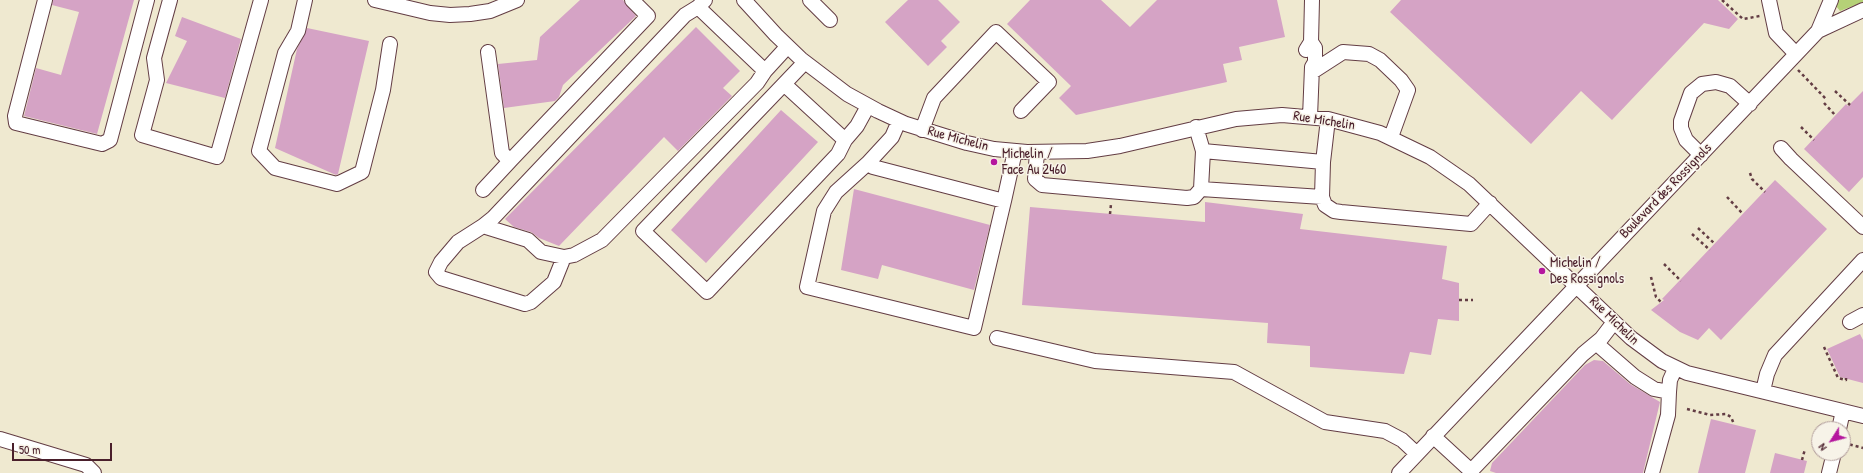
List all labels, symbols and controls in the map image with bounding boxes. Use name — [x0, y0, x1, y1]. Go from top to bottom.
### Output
street label: Rue Michelin — [1292, 108, 1356, 134]
street label: Rue Michelin — [926, 123, 990, 155]
street label: Boulevard des Rossignols — [1616, 140, 1716, 242]
place label: Michelin / Face Au 2460 — [1002, 146, 1066, 178]
marker: Michelin / Face Au 2460 — [989, 157, 999, 167]
place label: Michelin / Des Rossignols — [1550, 255, 1624, 288]
marker: Michelin / Des Rossignols — [1537, 266, 1547, 276]
street label: Rue Michelin — [1586, 293, 1642, 349]
north arrow — [1811, 421, 1851, 461]
scale bar — [14, 435, 114, 461]
text: 50 m — [19, 441, 40, 458]
text: N — [1815, 441, 1829, 454]

